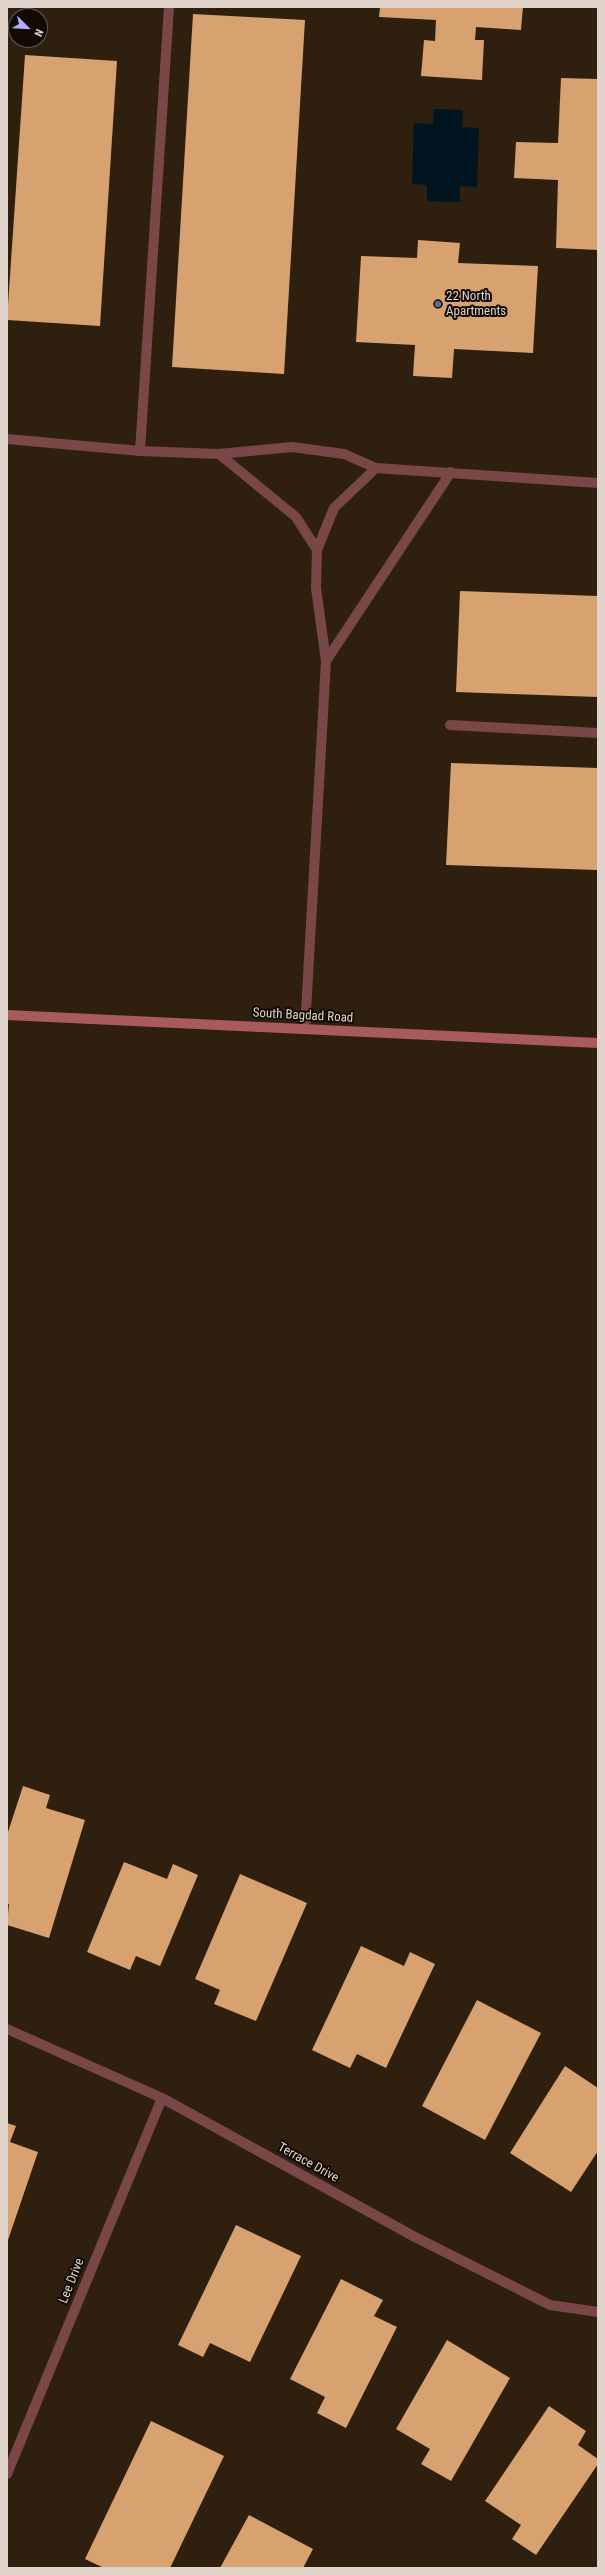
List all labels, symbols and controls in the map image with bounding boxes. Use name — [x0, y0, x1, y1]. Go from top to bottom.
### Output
north arrow — [8, 8, 48, 48]
text: N — [31, 27, 46, 38]
place label: 22 North Apartments — [446, 289, 506, 320]
marker: 22 North Apartments — [433, 299, 443, 309]
street label: South Bagdad Road — [252, 1006, 354, 1026]
street label: Terrace Drive — [275, 2140, 341, 2186]
street label: Lee Drive — [56, 2256, 88, 2306]

